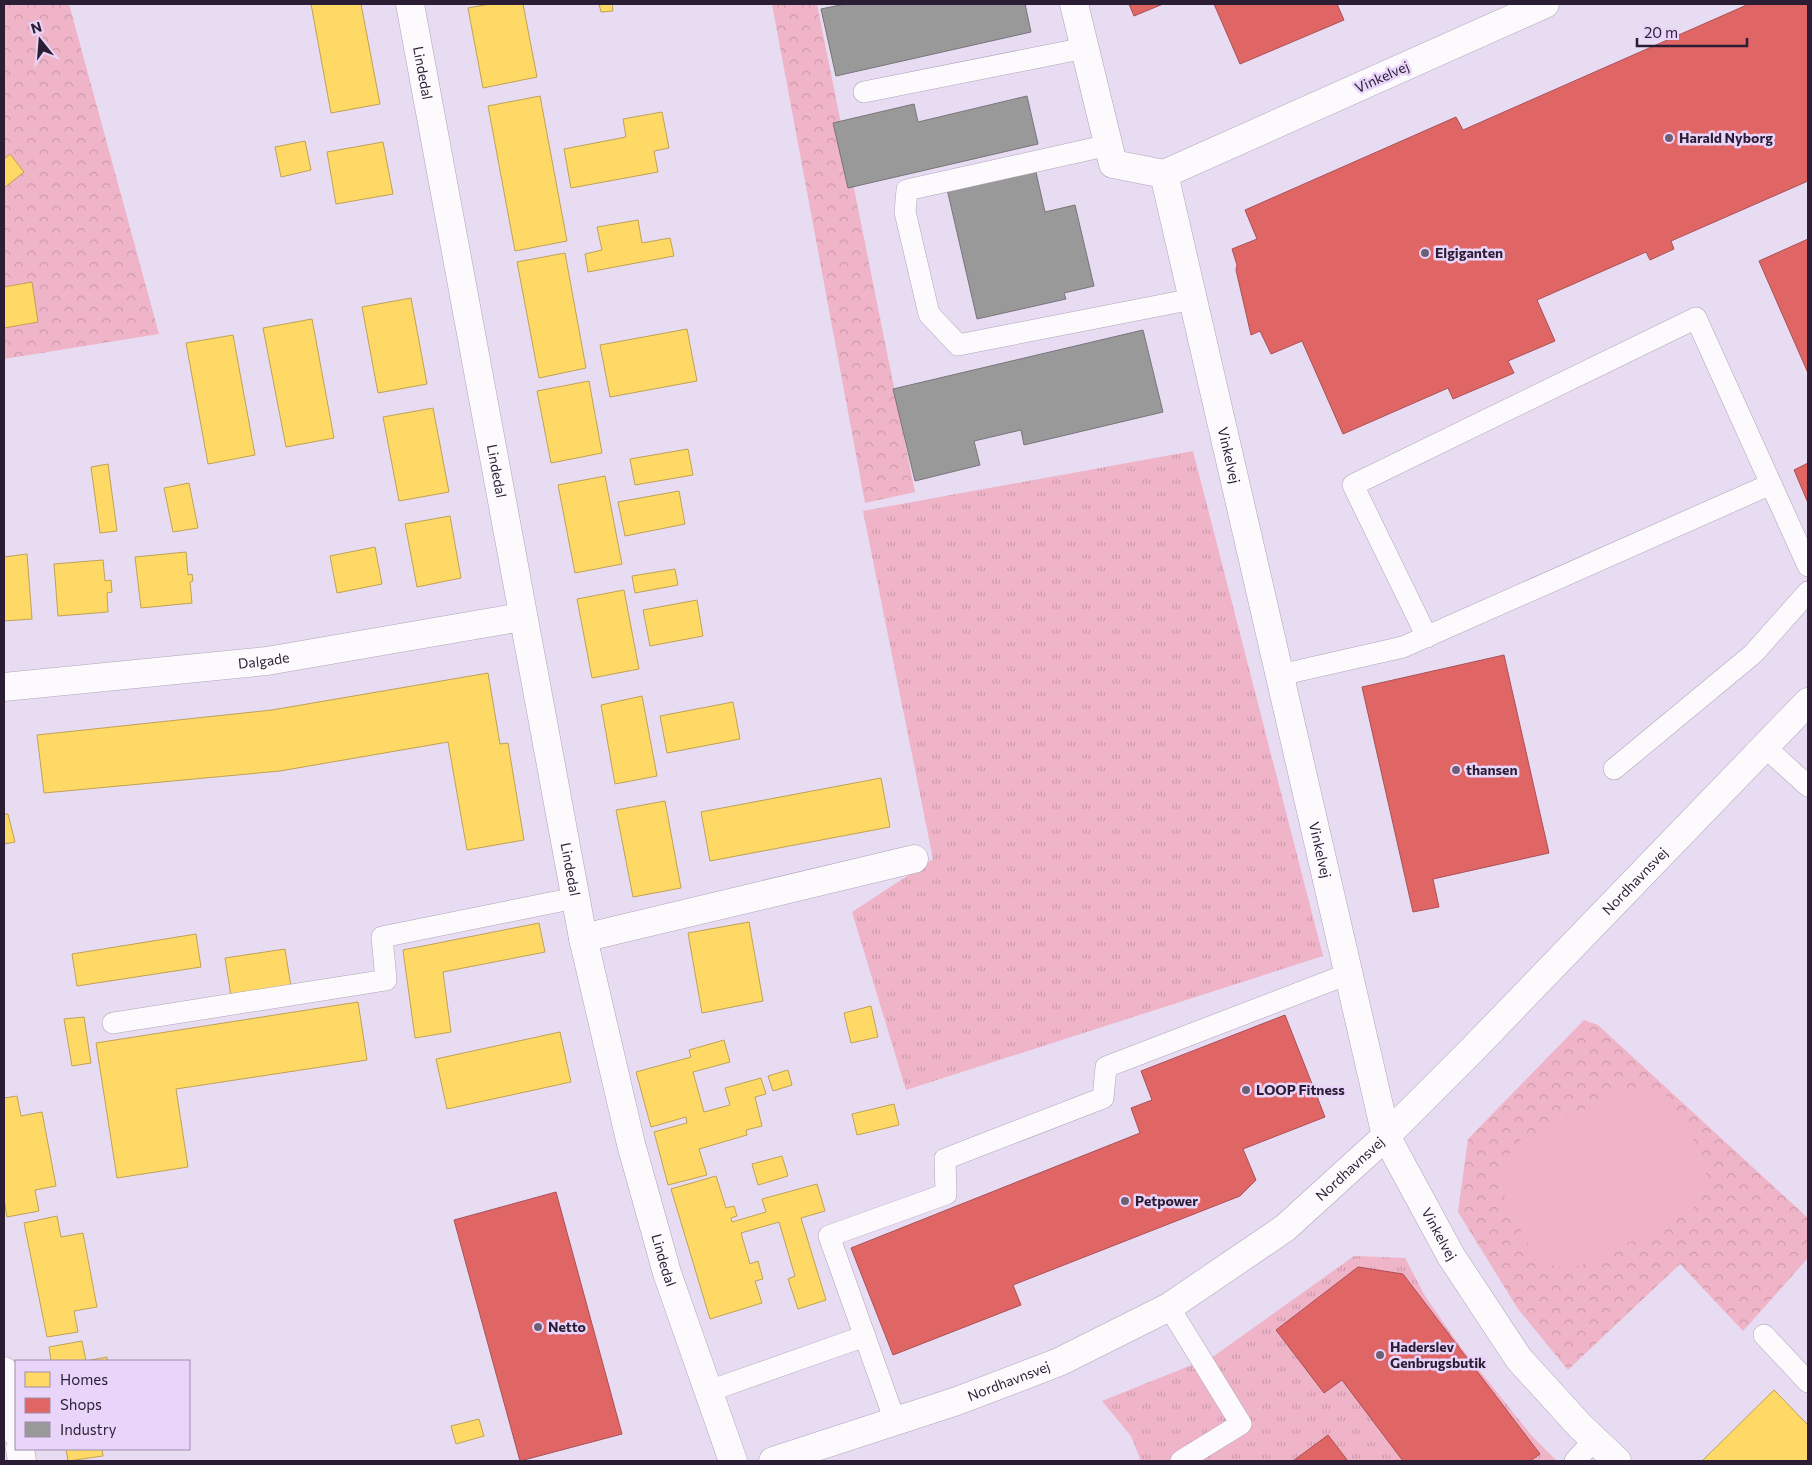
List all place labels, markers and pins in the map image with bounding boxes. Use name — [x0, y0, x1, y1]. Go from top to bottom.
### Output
place label: Harald Nyborg — [1679, 129, 1773, 146]
marker: Harald Nyborg — [1663, 132, 1675, 144]
place label: Elgiganten — [1435, 244, 1503, 261]
marker: Elgiganten — [1419, 247, 1431, 259]
place label: thansen — [1466, 761, 1518, 778]
marker: thansen — [1450, 764, 1462, 776]
place label: LOOP Fitness — [1256, 1081, 1345, 1098]
marker: LOOP Fitness — [1240, 1084, 1252, 1096]
place label: Petpower — [1135, 1192, 1198, 1209]
marker: Petpower — [1119, 1195, 1131, 1207]
place label: Netto — [548, 1318, 586, 1335]
marker: Netto — [532, 1321, 544, 1333]
place label: Haderslev Genbrugsbutik — [1390, 1338, 1486, 1371]
marker: Haderslev Genbrugsbutik — [1374, 1349, 1386, 1361]

